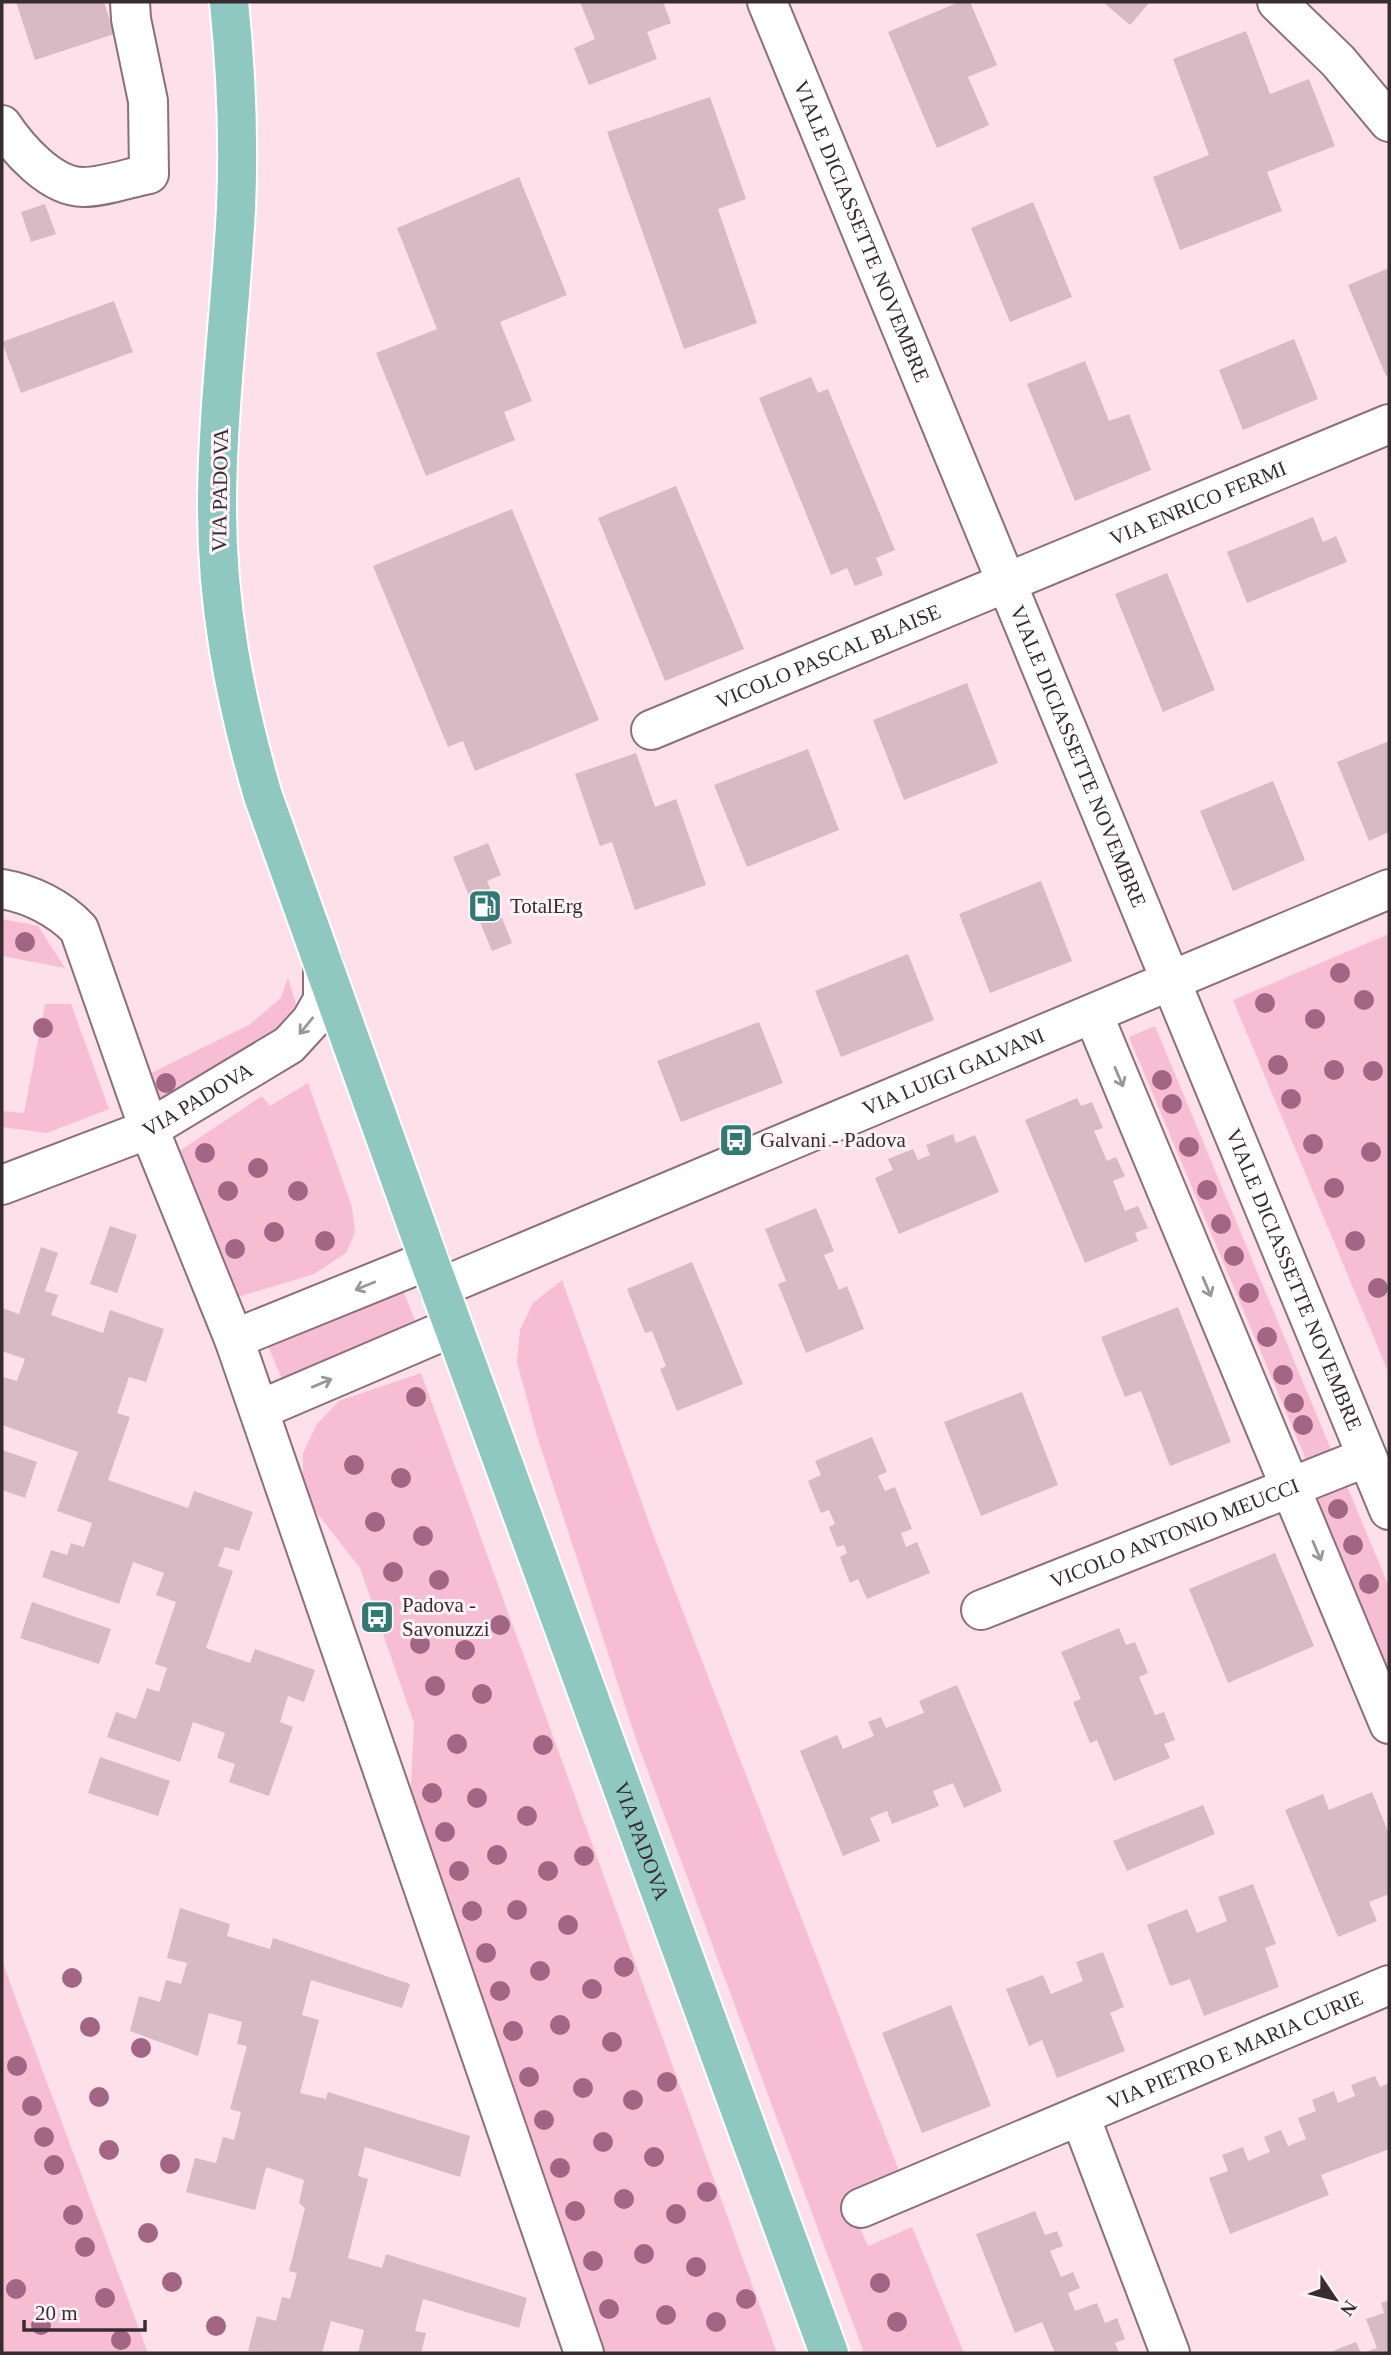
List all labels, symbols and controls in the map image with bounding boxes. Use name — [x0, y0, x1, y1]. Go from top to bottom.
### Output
street label: VIALE DICIASSETTE NOVEMBRE — [789, 77, 935, 386]
street label: VIA PADOVA — [207, 427, 233, 552]
street label: VIA ENRICO FERMI — [1106, 456, 1290, 551]
street label: VICOLO PASCAL BLAISE — [712, 599, 944, 714]
street label: VIALE DICIASSETTE NOVEMBRE — [1005, 602, 1151, 911]
fuel station icon: TotalErg — [466, 887, 504, 925]
place label: TotalErg — [510, 894, 583, 918]
one-way arrow — [298, 1017, 314, 1035]
street label: VIA LUIGI GALVANI — [859, 1023, 1048, 1121]
street label: VIA PADOVA — [138, 1057, 258, 1142]
one-way arrow — [1114, 1065, 1127, 1087]
bus stop icon: Galvani - Padova — [717, 1121, 755, 1159]
street label: VIALE DICIASSETTE NOVEMBRE — [1221, 1125, 1367, 1434]
place label: Galvani - Padova — [760, 1128, 906, 1152]
one-way arrow — [1201, 1275, 1214, 1297]
one-way arrow — [355, 1280, 377, 1293]
one-way arrow — [310, 1376, 332, 1389]
street label: VICOLO ANTONIO MEUCCI — [1046, 1473, 1302, 1593]
one-way arrow — [1311, 1539, 1324, 1561]
place label: Padova - Savonuzzi — [402, 1593, 490, 1641]
bus stop icon: Padova - Savonuzzi — [358, 1598, 396, 1636]
street label: VIA PADOVA — [609, 1778, 675, 1904]
street label: VIA PIETRO E MARIA CURIE — [1103, 1985, 1367, 2115]
north arrow — [1300, 2264, 1370, 2334]
scale bar — [24, 2288, 145, 2332]
text: N — [1336, 2297, 1361, 2320]
text: 20 m — [35, 2301, 78, 2325]

